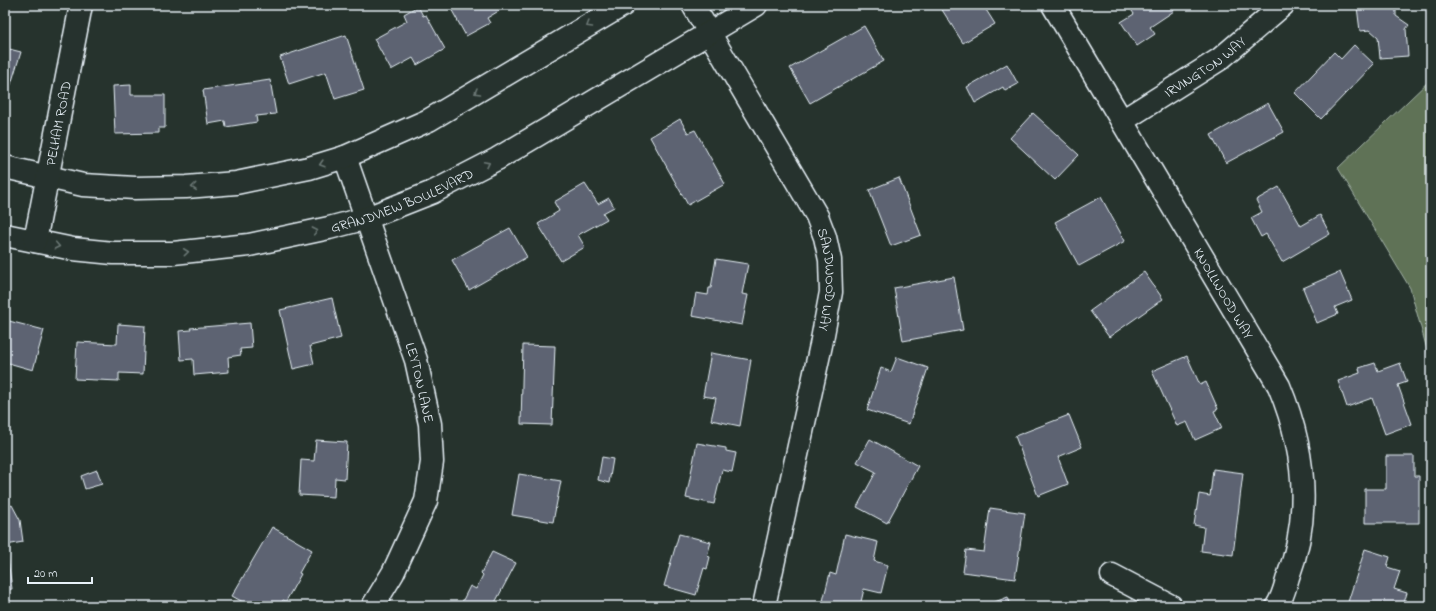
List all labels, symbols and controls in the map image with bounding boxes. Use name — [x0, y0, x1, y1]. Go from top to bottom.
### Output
one-way arrow — [586, 21, 593, 28]
street label: IRVINGTON WAY — [1161, 32, 1252, 104]
street label: PELHAM ROAD — [41, 79, 78, 168]
one-way arrow — [474, 87, 482, 94]
one-way arrow — [319, 159, 326, 168]
one-way arrow — [483, 161, 490, 169]
street label: GRANDVIEW BOULEVARD — [329, 164, 478, 239]
one-way arrow — [191, 182, 197, 191]
street label: SANDWOOD WAY — [810, 225, 840, 333]
one-way arrow — [311, 228, 318, 236]
one-way arrow — [54, 241, 60, 249]
street label: KNOLLWOOD WAY — [1187, 244, 1258, 344]
one-way arrow — [183, 247, 189, 256]
street label: LEYTON LANE — [399, 340, 438, 425]
scale bar — [28, 559, 92, 585]
text: 20 m — [34, 565, 57, 583]

